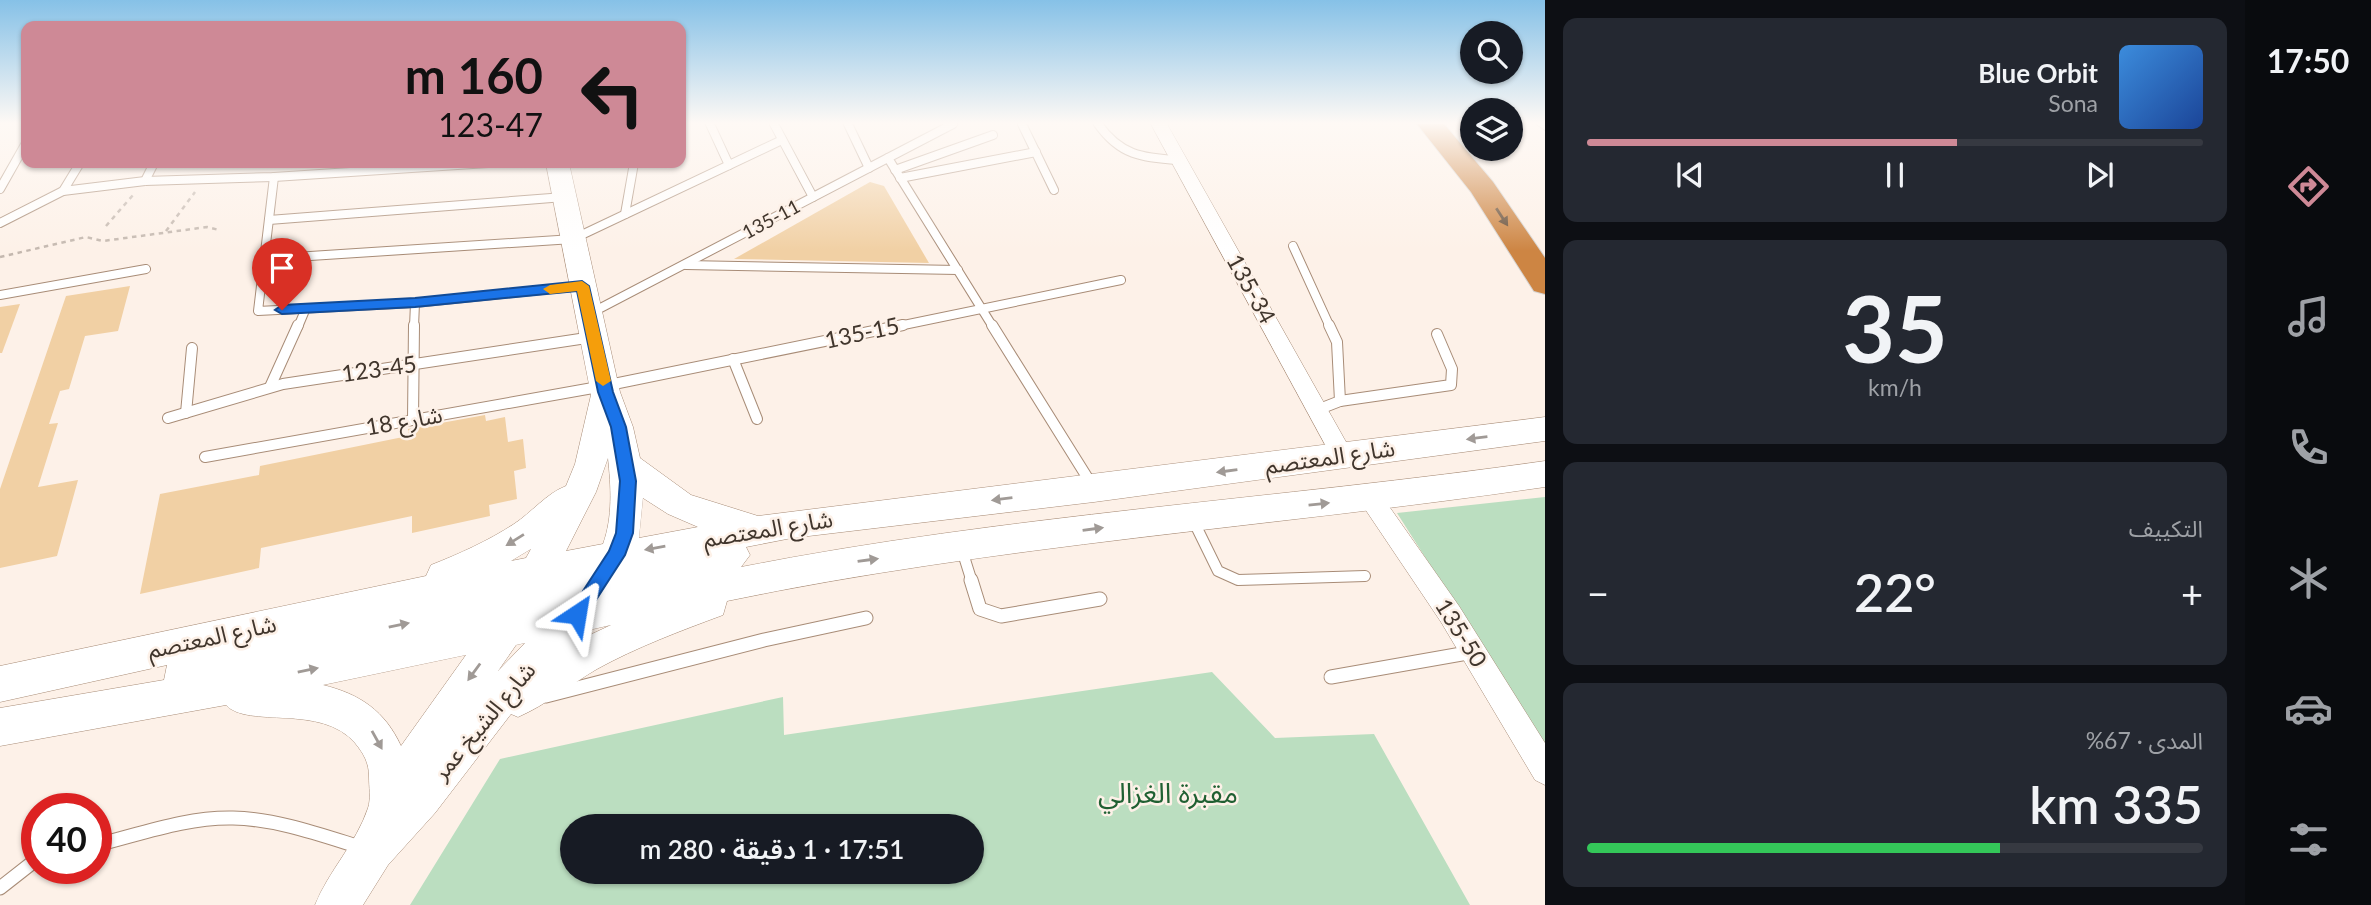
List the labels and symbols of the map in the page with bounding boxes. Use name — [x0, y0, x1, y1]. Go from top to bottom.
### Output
street label: 135-11 — [738, 194, 804, 243]
one-way arrow — [1495, 207, 1508, 226]
pin — [252, 238, 312, 310]
street label: 135-34 — [1221, 249, 1282, 328]
street label: 135-15 — [822, 311, 902, 354]
street label: 123-45 — [340, 349, 418, 387]
street label: شارع 18 — [363, 400, 445, 444]
one-way arrow — [1466, 432, 1488, 443]
street label: شارع المعتصم — [1263, 433, 1397, 483]
one-way arrow — [1216, 465, 1238, 476]
one-way arrow — [991, 494, 1013, 505]
one-way arrow — [1308, 498, 1330, 509]
street label: شارع المعتصم — [701, 504, 835, 556]
one-way arrow — [1082, 523, 1104, 534]
one-way arrow — [505, 533, 524, 546]
one-way arrow — [644, 543, 666, 554]
one-way arrow — [857, 555, 879, 566]
position arrow — [540, 577, 614, 651]
street label: 135-50 — [1430, 593, 1494, 672]
street label: شارع المعتصم — [145, 609, 279, 667]
one-way arrow — [388, 620, 410, 631]
street label: شارع الشيخ عمر — [425, 656, 544, 788]
one-way arrow — [467, 663, 481, 681]
one-way arrow — [297, 665, 319, 676]
one-way arrow — [371, 731, 383, 750]
park label: مقبرة الغزالي — [1098, 775, 1238, 814]
speed limit sign: 40 — [21, 793, 112, 884]

